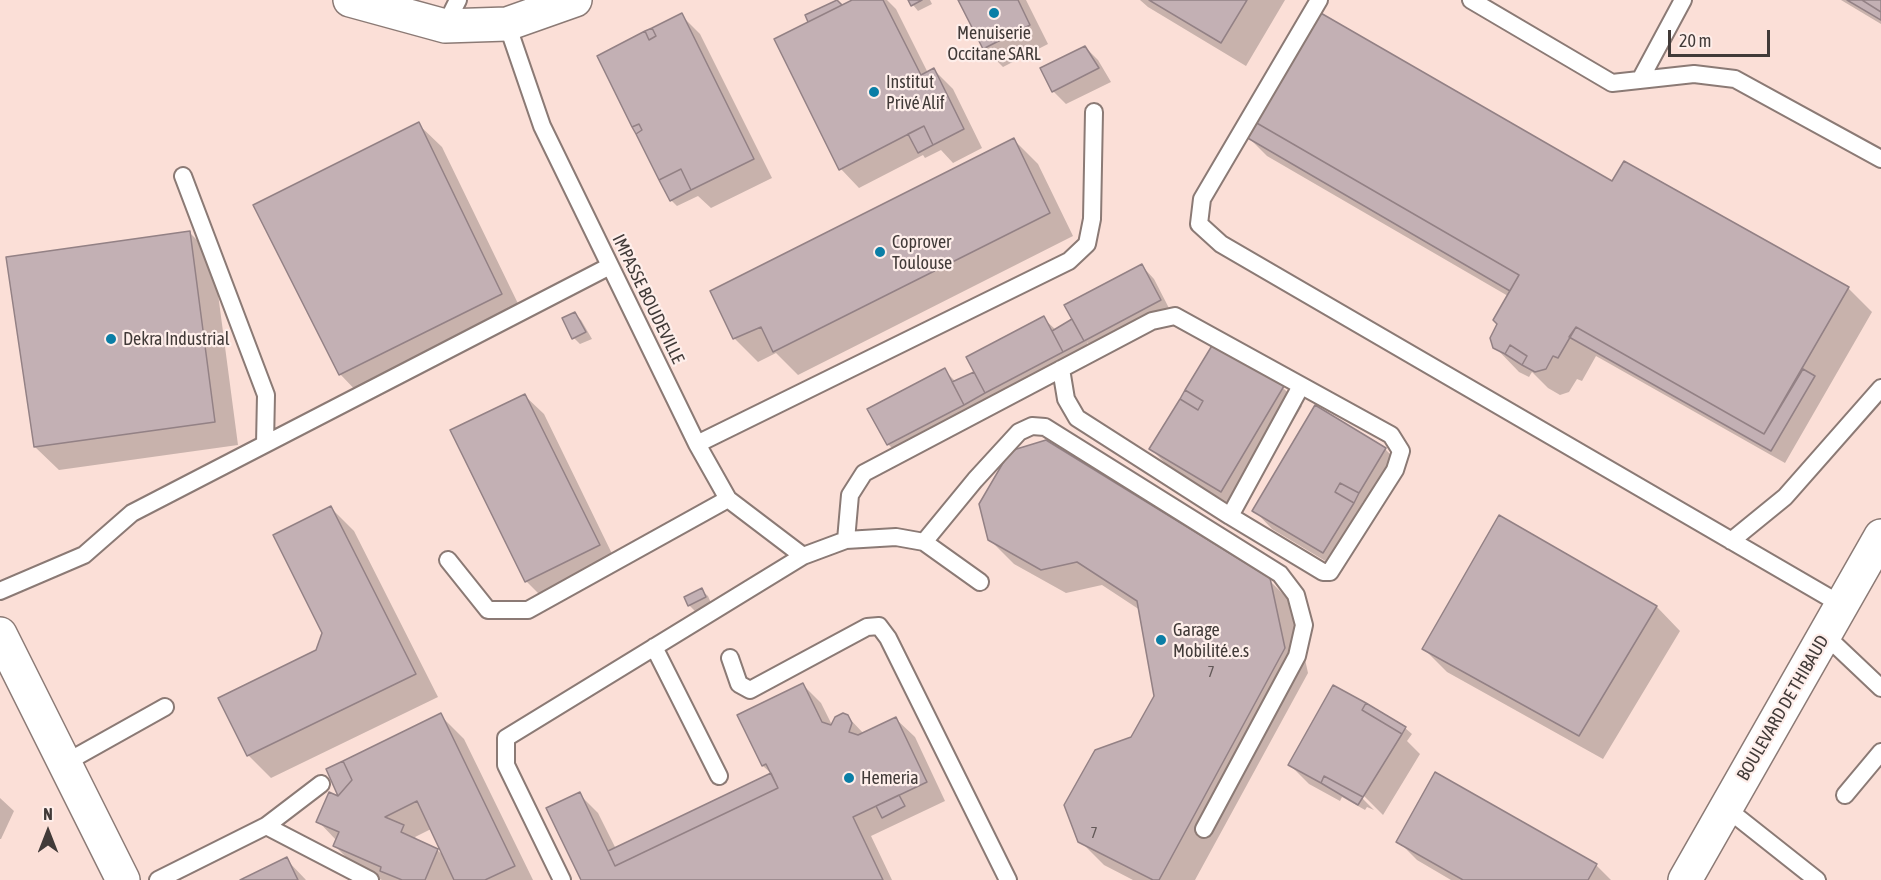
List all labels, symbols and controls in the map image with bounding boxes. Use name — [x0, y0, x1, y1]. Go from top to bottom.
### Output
marker: Menuiserie Occitane SARL — [987, 6, 1001, 20]
scale bar — [1671, 18, 1773, 56]
place label: Menuiserie Occitane SARL — [947, 22, 1041, 64]
text: 20 m — [1679, 30, 1711, 51]
place label: Institut Privé Alif — [886, 71, 945, 113]
marker: Institut Privé Alif — [867, 85, 881, 99]
street label: IMPASSE BOUDEVILLE — [607, 231, 689, 367]
place label: Coprover Toulouse — [892, 231, 952, 274]
marker: Coprover Toulouse — [873, 245, 887, 259]
place label: Dekra Industrial — [123, 328, 230, 350]
marker: Dekra Industrial — [104, 332, 118, 346]
place label: Garage Mobilité.e.s — [1173, 619, 1249, 662]
street label: BOULEVARD DE THIBAUD — [1733, 631, 1833, 785]
marker: Garage Mobilité.e.s — [1154, 633, 1168, 647]
house number: 7 — [1207, 663, 1215, 681]
place label: Hemeria — [861, 767, 919, 789]
marker: Hemeria — [842, 771, 856, 785]
north arrow — [18, 802, 78, 862]
text: N — [43, 805, 53, 823]
house number: 7 — [1090, 824, 1098, 842]

